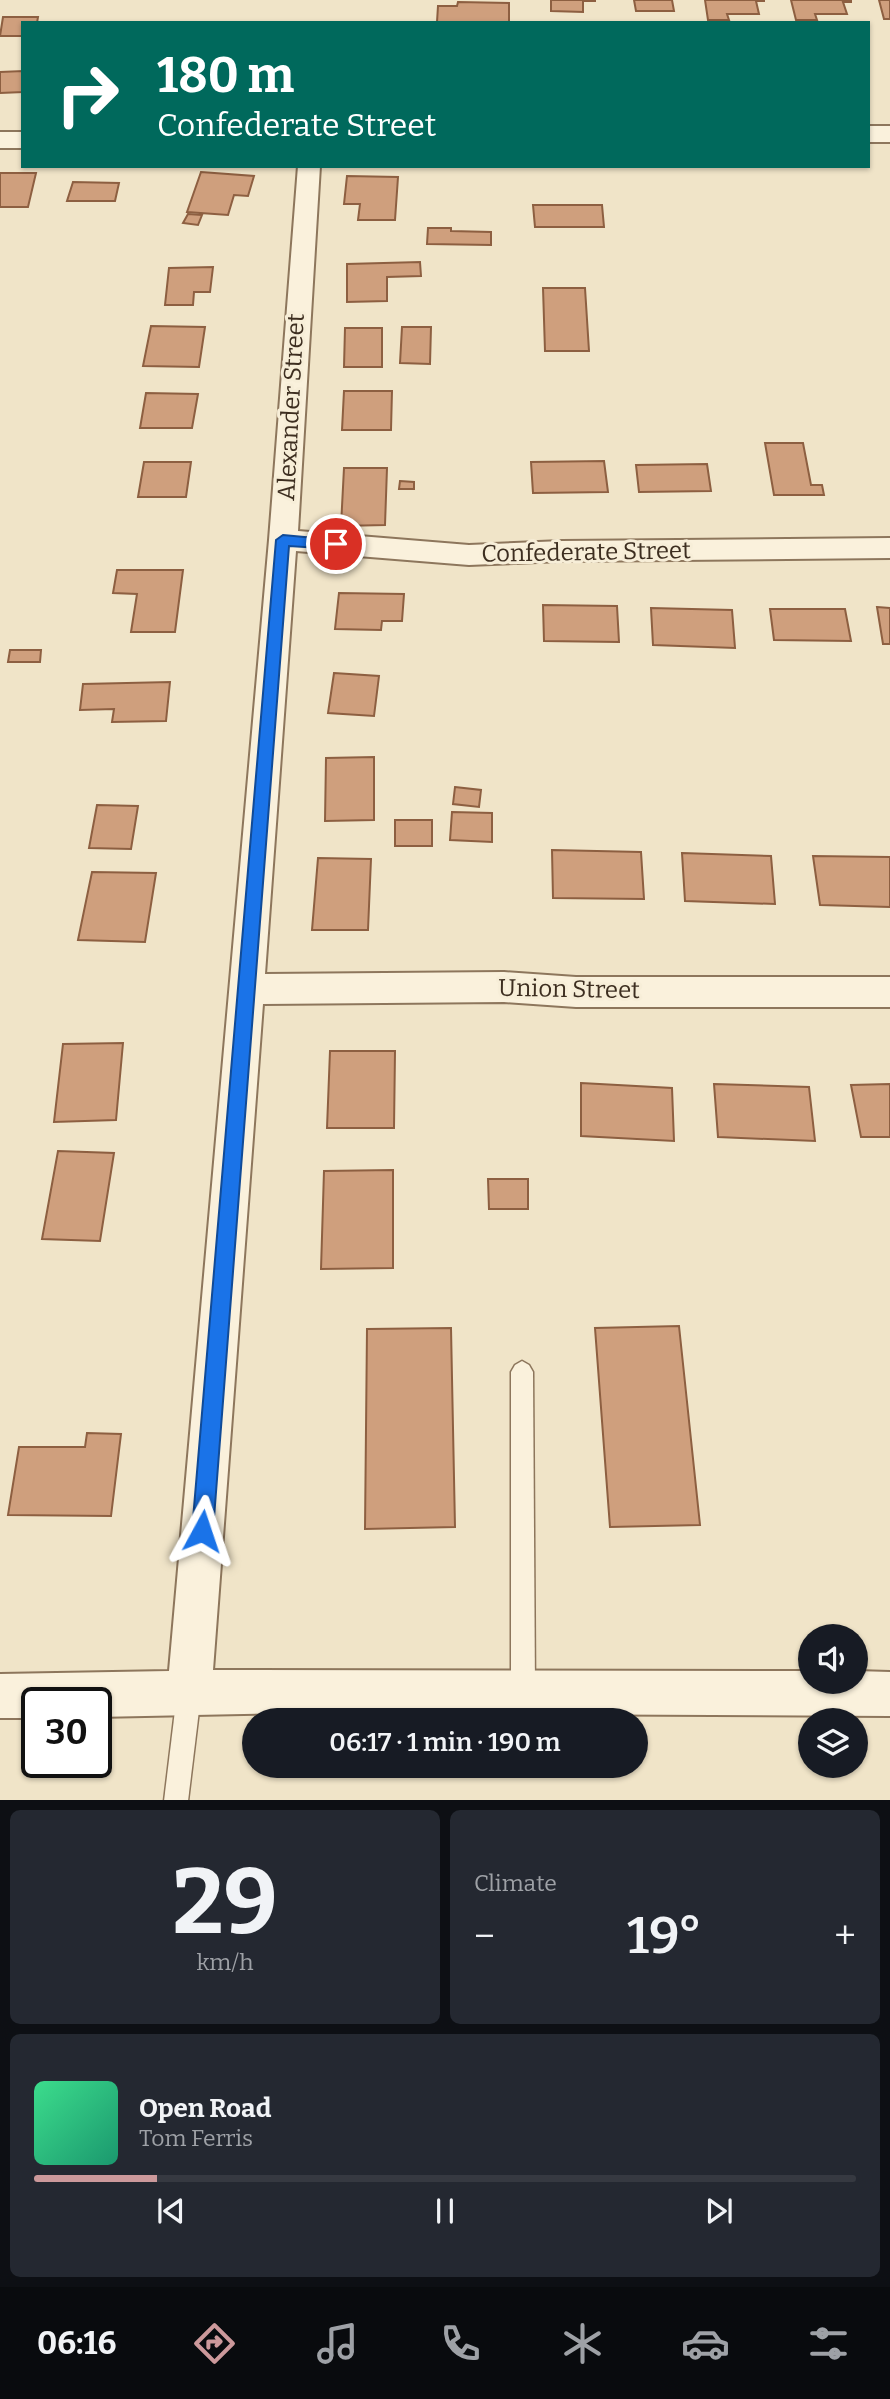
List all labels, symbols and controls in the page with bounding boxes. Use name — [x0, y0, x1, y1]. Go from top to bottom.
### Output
text: 180 m — [157, 46, 294, 105]
icon: right — [42, 49, 133, 140]
text: Confederate Street — [157, 106, 436, 144]
street label: Alexander Street — [272, 312, 310, 501]
pin — [306, 514, 366, 574]
icon: arrive — [317, 525, 355, 563]
street label: Confederate Street — [481, 536, 691, 568]
street label: Union Street — [498, 974, 640, 1004]
position arrow — [165, 1494, 239, 1568]
map controls — [798, 1624, 868, 1778]
button: sound — [798, 1624, 868, 1694]
speed limit sign: 30 — [21, 1687, 112, 1778]
button: layers — [798, 1708, 868, 1778]
text: 06:17 · 1 min · 190 m — [329, 1727, 561, 1758]
text: 29 — [172, 1848, 278, 1957]
text: Climate — [474, 1869, 557, 1897]
text: 19° — [627, 1904, 702, 1967]
text: − — [474, 1913, 495, 1959]
text: + — [834, 1913, 856, 1959]
text: km/h — [197, 1948, 253, 1976]
text: Open Road — [139, 2093, 271, 2124]
text: Tom Ferris — [139, 2124, 253, 2152]
icon: previous — [152, 2192, 190, 2230]
icon: pause — [426, 2192, 464, 2230]
icon: next — [700, 2192, 738, 2230]
icon: directions — [190, 2319, 239, 2368]
icon: music — [313, 2319, 362, 2368]
icon: phone — [436, 2319, 485, 2368]
icon: climate — [558, 2319, 607, 2368]
icon: car — [681, 2319, 730, 2368]
icon: filters — [804, 2319, 853, 2368]
text: 06:16 — [37, 2324, 116, 2362]

